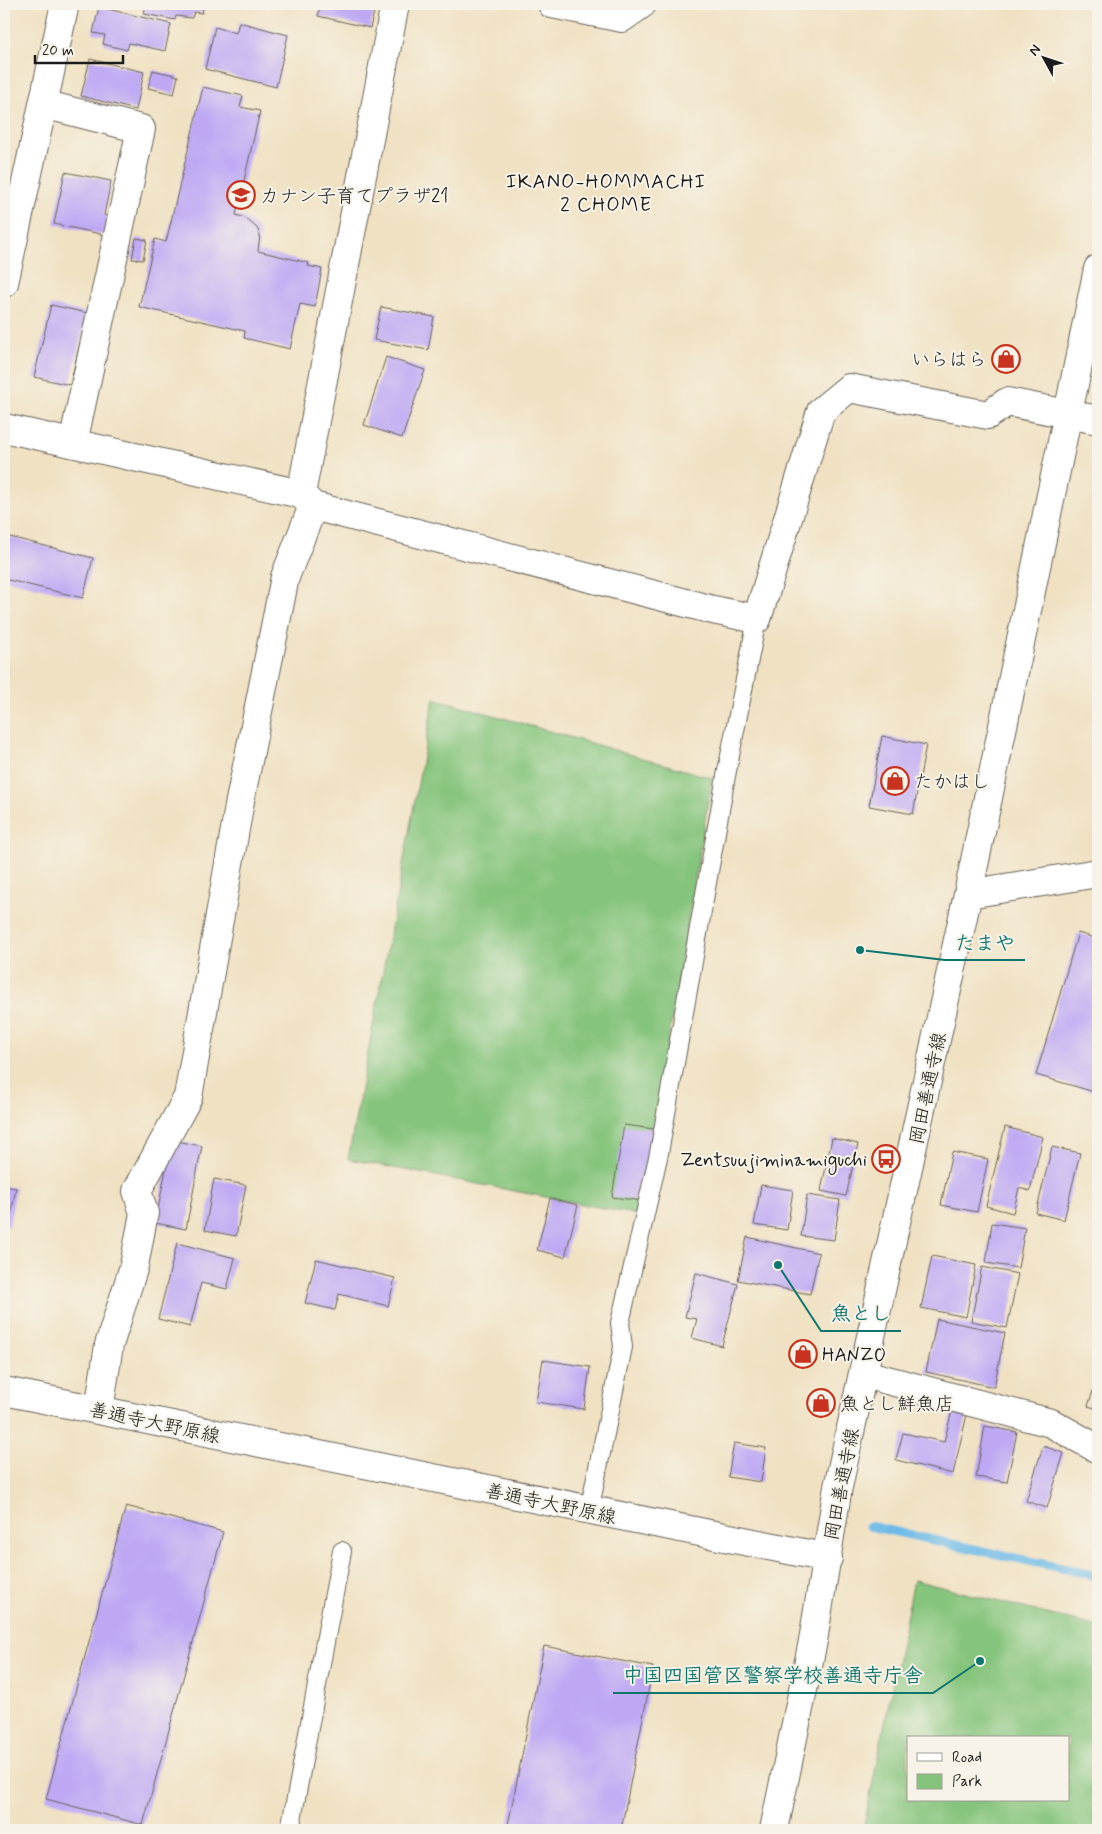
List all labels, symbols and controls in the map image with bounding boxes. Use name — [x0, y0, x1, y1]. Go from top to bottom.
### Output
scale bar — [35, 32, 122, 64]
north arrow — [1020, 32, 1070, 82]
text: 20 m — [42, 41, 74, 61]
text: N — [1025, 41, 1045, 60]
district label: IKANO-HOMMACHI 2 CHOME — [506, 169, 706, 219]
school or university icon: カナン子育てプラザ21 — [226, 180, 256, 210]
place label: カナン子育てプラザ21 — [260, 184, 448, 209]
shop icon: いらはら — [991, 344, 1021, 374]
place label: いらはら — [911, 348, 987, 373]
shop icon: たかはし — [880, 766, 910, 796]
place label: たかはし — [914, 770, 990, 795]
callout: たまや — [945, 925, 1025, 960]
text: たまや — [955, 931, 1015, 958]
street label: 岡田善通寺線 — [904, 1030, 953, 1147]
bus stop icon: Zentsuujiminamiguchi — [871, 1144, 901, 1174]
place label: Zentsuujiminamiguchi — [680, 1148, 867, 1175]
callout: 魚とし — [821, 1296, 901, 1331]
text: 魚とし — [831, 1301, 891, 1328]
shop icon: HANZO — [788, 1339, 818, 1369]
place label: HANZO — [822, 1343, 886, 1368]
shop icon: 魚とし鮮魚店 — [806, 1388, 836, 1418]
place label: 魚とし鮮魚店 — [840, 1392, 954, 1417]
street label: 善通寺大野原線 — [87, 1397, 222, 1450]
street label: 岡田善通寺線 — [819, 1426, 866, 1543]
street label: 善通寺大野原線 — [483, 1478, 618, 1531]
callout: 中国四国管区警察学校善通寺庁舎 — [613, 1658, 933, 1693]
text: 中国四国管区警察学校善通寺庁舎 — [623, 1663, 923, 1690]
legend — [907, 1736, 1070, 1802]
text: Road — [952, 1748, 982, 1768]
text: Park — [952, 1772, 982, 1792]

